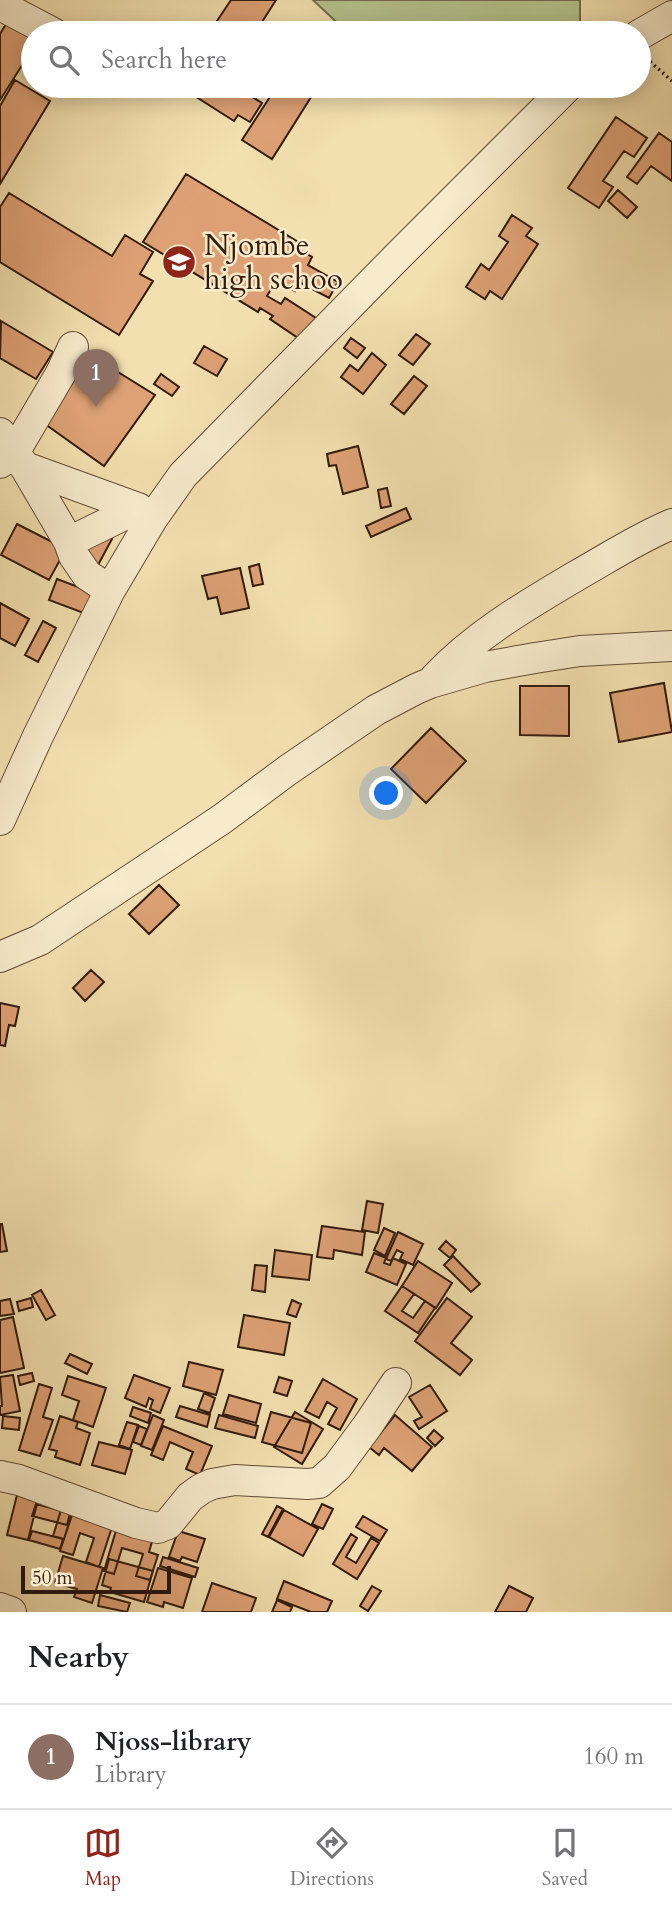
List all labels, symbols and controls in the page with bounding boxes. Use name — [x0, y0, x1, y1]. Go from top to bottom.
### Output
search box — [21, 21, 651, 98]
icon: search — [45, 41, 83, 79]
text: Search here — [101, 42, 227, 77]
place label: Njombe high schoo — [204, 225, 343, 300]
school or university icon: Njombe high schoo — [160, 243, 198, 281]
pin: 1 — [73, 349, 119, 407]
your location — [369, 776, 403, 810]
scale bar — [21, 1563, 172, 1595]
text: 50 m — [32, 1565, 73, 1591]
text: Nearby — [28, 1637, 129, 1678]
text: Njoss-library — [95, 1724, 251, 1759]
text: 1 — [45, 1741, 57, 1772]
text: 160 m — [583, 1741, 644, 1772]
text: Library — [95, 1759, 167, 1790]
tab: Map — [84, 1824, 122, 1892]
tab: Directions — [290, 1824, 374, 1892]
tab: Saved — [542, 1824, 588, 1892]

